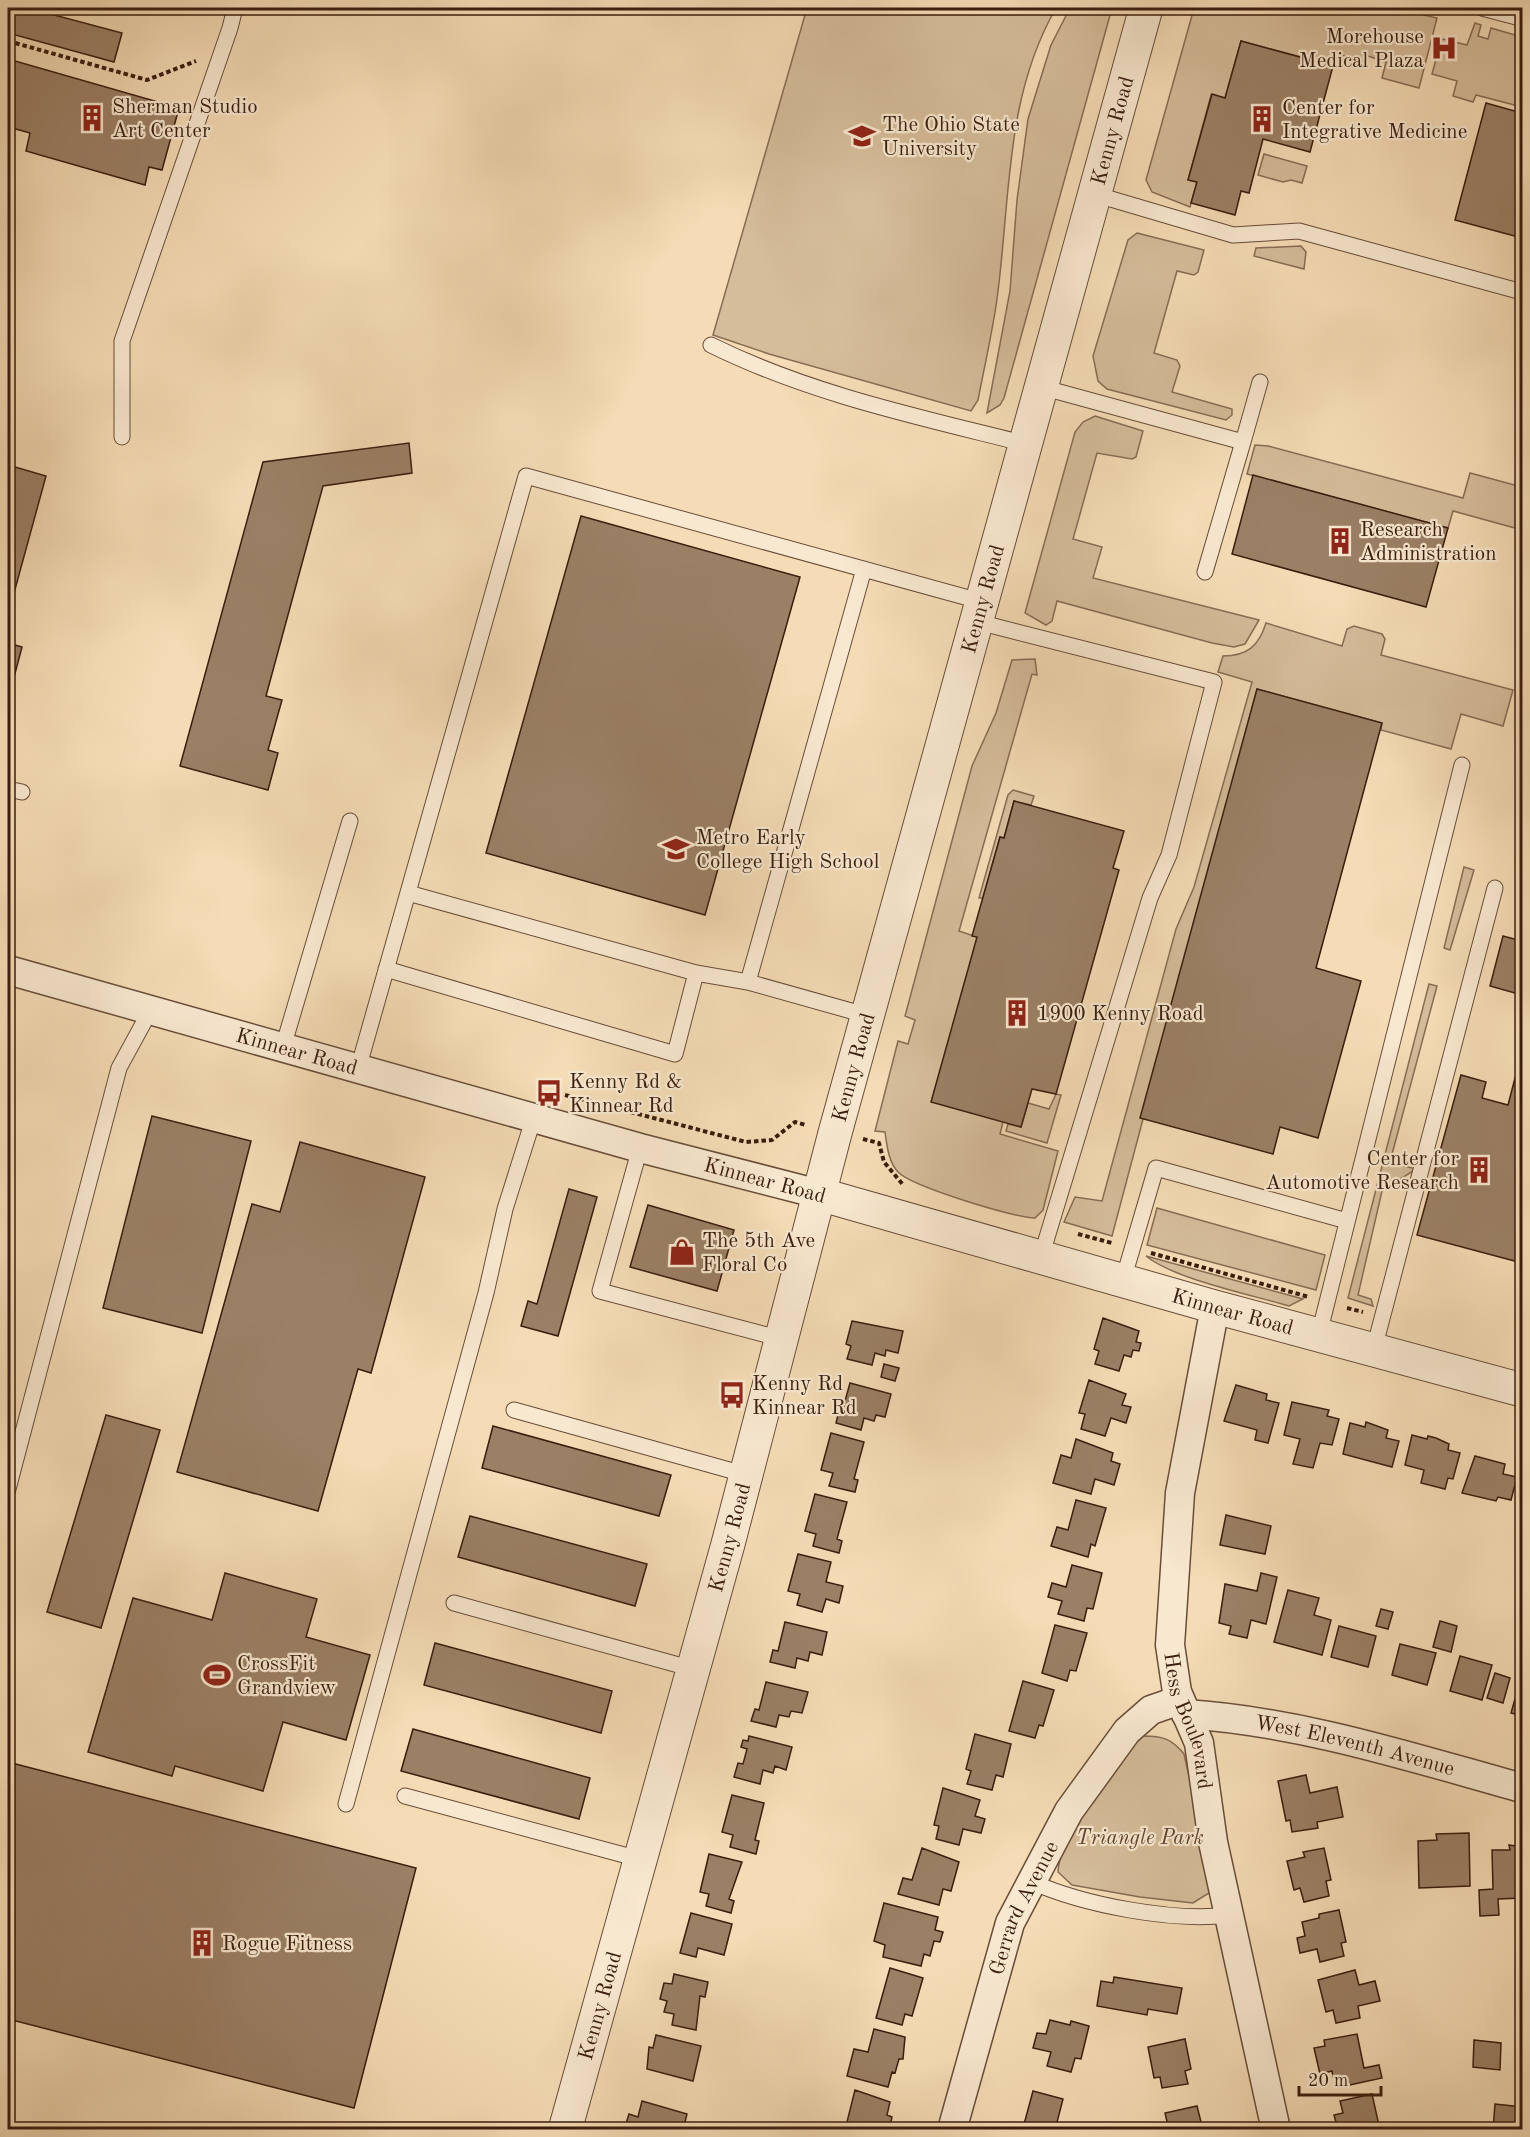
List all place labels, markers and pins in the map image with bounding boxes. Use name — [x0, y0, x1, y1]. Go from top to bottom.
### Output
place label: Morehouse Medical Plaza — [1299, 27, 1424, 72]
hospital icon: Morehouse Medical Plaza — [1429, 33, 1459, 63]
place label: Sherman Studio Art Center — [112, 97, 258, 142]
place label: Center for Integrative Medicine — [1282, 98, 1467, 143]
building icon: Sherman Studio Art Center — [77, 103, 107, 133]
building icon: Center for Integrative Medicine — [1247, 104, 1277, 134]
place label: The Ohio State University — [882, 115, 1020, 160]
school or university icon: The Ohio State University — [847, 121, 877, 151]
place label: Research Administration — [1360, 520, 1497, 565]
building icon: Research Administration — [1325, 526, 1355, 556]
place label: Metro Early College High School — [696, 828, 880, 873]
school or university icon: Metro Early College High School — [661, 834, 691, 864]
building icon: 1900 Kenny Road — [1002, 998, 1032, 1028]
place label: 1900 Kenny Road — [1037, 1004, 1204, 1025]
place label: Kenny Rd & Kinnear Rd — [569, 1072, 683, 1117]
bus stop icon: Kenny Rd & Kinnear Rd — [534, 1078, 564, 1108]
place label: Center for Automotive Research — [1265, 1149, 1459, 1194]
building icon: Center for Automotive Research — [1464, 1155, 1494, 1185]
place label: The 5th Ave Floral Co — [702, 1231, 815, 1276]
shop icon: The 5th Ave Floral Co — [667, 1237, 697, 1267]
place label: Kenny Rd Kinnear Rd — [752, 1374, 857, 1419]
bus stop icon: Kenny Rd Kinnear Rd — [717, 1380, 747, 1410]
place label: CrossFit Grandview — [237, 1654, 336, 1699]
sports icon: CrossFit Grandview — [202, 1660, 232, 1690]
building icon: Rogue Fitness — [187, 1928, 217, 1958]
place label: Rogue Fitness — [222, 1934, 352, 1955]

